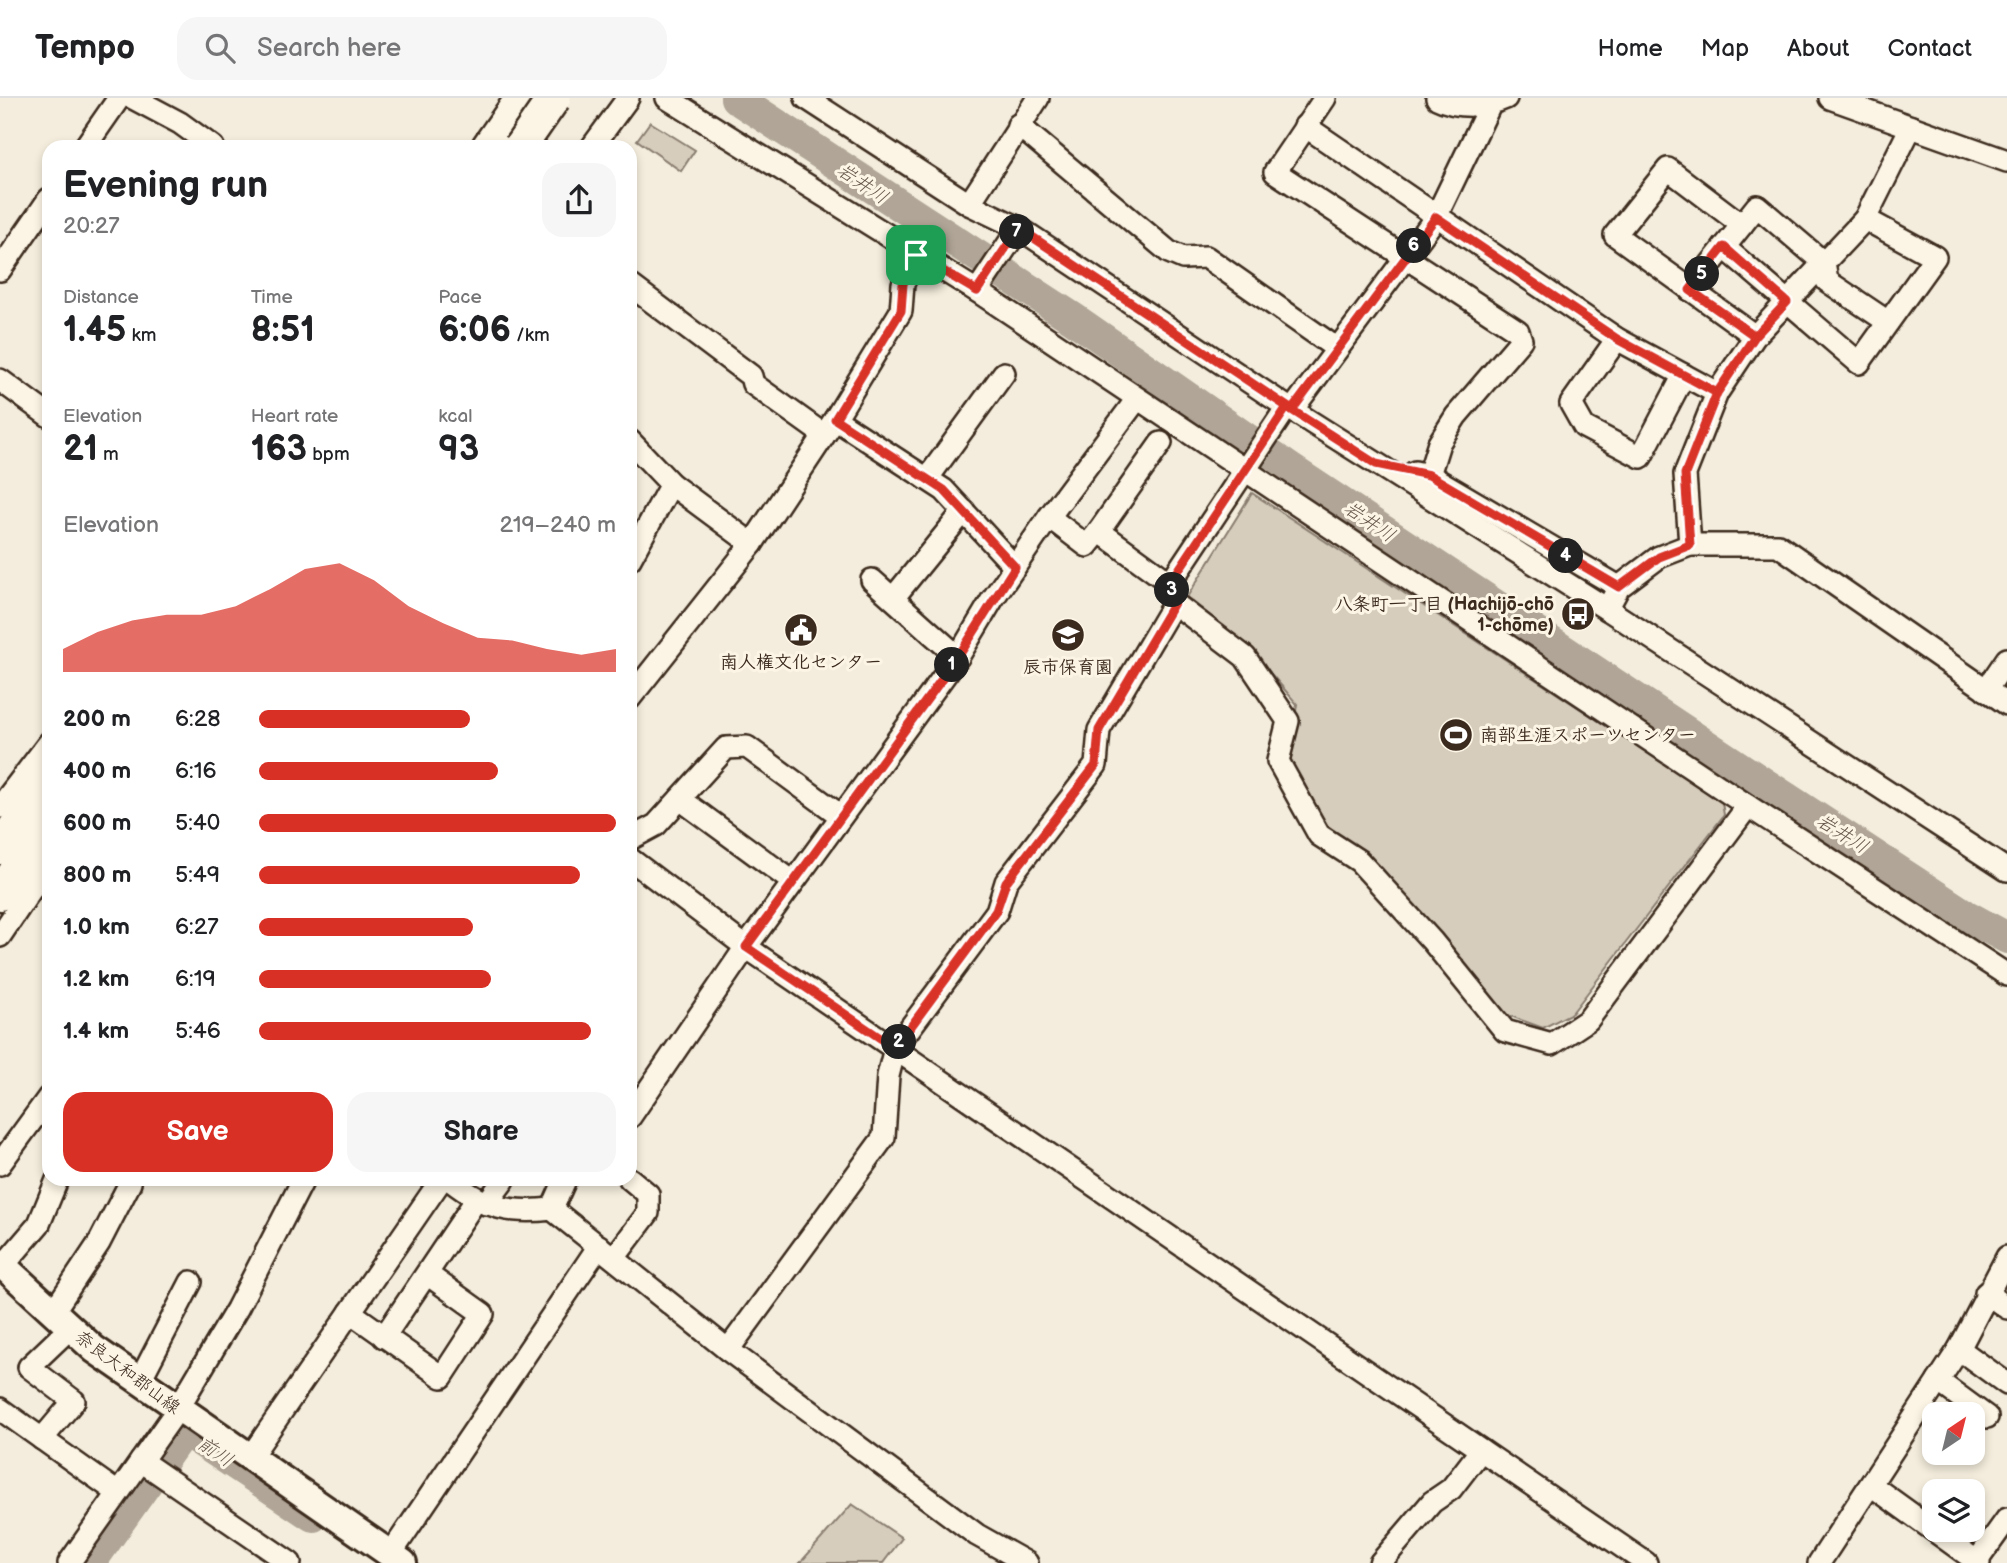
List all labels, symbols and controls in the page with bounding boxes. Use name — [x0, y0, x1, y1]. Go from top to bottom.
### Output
search box — [177, 17, 667, 80]
text: Tempo — [35, 28, 135, 68]
icon: search — [201, 29, 239, 67]
text: Search here — [257, 33, 401, 64]
text: Home — [1598, 34, 1663, 63]
text: Map — [1701, 34, 1749, 63]
text: About — [1787, 34, 1849, 63]
text: Contact — [1887, 34, 1972, 63]
water label: 岩井川 — [832, 159, 892, 210]
text: Evening run — [63, 163, 268, 208]
button: share — [542, 163, 616, 237]
text: 20:27 — [63, 212, 120, 240]
pin: 7 — [1000, 214, 1034, 250]
text: 7 — [1011, 220, 1022, 243]
pin — [886, 225, 946, 285]
pin: 6 — [1396, 228, 1432, 264]
text: 6 — [1408, 234, 1419, 257]
icon: arrive — [897, 236, 935, 274]
pin: 5 — [1684, 256, 1720, 292]
text: 5 — [1696, 262, 1707, 285]
text: Distance — [63, 286, 139, 309]
text: Time — [251, 286, 293, 309]
text: Pace — [438, 286, 482, 309]
text: 1.45 — [63, 309, 126, 352]
text: 8:51 — [251, 309, 315, 352]
text: 6:06 — [438, 309, 511, 352]
text: km — [126, 324, 156, 347]
text: /km — [511, 324, 550, 347]
text: Elevation — [63, 405, 142, 428]
text: Heart rate — [251, 405, 338, 428]
text: kcal — [438, 405, 472, 428]
text: 21 — [63, 428, 98, 471]
text: 163 — [251, 428, 307, 471]
text: 93 — [438, 428, 479, 471]
text: m — [98, 443, 119, 466]
text: bpm — [307, 443, 350, 466]
water label: 岩井川 — [1339, 497, 1399, 548]
text: Elevation — [63, 511, 159, 539]
text: 219–240 m — [499, 511, 616, 539]
pin: 4 — [1548, 538, 1584, 574]
text: 4 — [1560, 544, 1571, 567]
pin: 3 — [1154, 573, 1190, 608]
text: 3 — [1166, 578, 1177, 601]
place label: 八条町一丁目 (Hachijō-chō 1-chōme) — [1335, 594, 1554, 636]
bus stop icon: 八条町一丁目 (Hachijō-chō 1-chōme) — [1559, 595, 1597, 633]
public building icon: 南人権文化センター — [782, 611, 820, 649]
school or university icon: 辰市保育園 — [1049, 616, 1087, 654]
pin: 1 — [934, 648, 970, 682]
place label: 南人権文化センター — [720, 652, 882, 673]
text: 1 — [948, 653, 956, 676]
place label: 辰市保育園 — [1023, 657, 1113, 678]
text: 200 m — [63, 705, 131, 733]
text: 6:28 — [175, 705, 221, 733]
sports icon: 南部生涯スポーツセンター — [1437, 716, 1475, 754]
place label: 南部生涯スポーツセンター — [1480, 725, 1696, 746]
text: 400 m — [63, 757, 131, 785]
text: 6:16 — [175, 757, 217, 785]
text: 600 m — [63, 809, 131, 837]
text: 5:40 — [175, 809, 220, 837]
water label: 岩井川 — [1812, 809, 1872, 859]
text: 800 m — [63, 861, 131, 889]
text: 5:49 — [175, 861, 220, 889]
text: 1.0 km — [63, 913, 130, 941]
text: 6:27 — [175, 913, 219, 941]
text: 1.2 km — [63, 965, 129, 993]
text: 6:19 — [175, 965, 216, 993]
text: 1.4 km — [63, 1017, 129, 1045]
text: 5:46 — [175, 1017, 221, 1045]
pin: 2 — [881, 1024, 916, 1060]
text: 2 — [893, 1030, 904, 1053]
button: Save — [63, 1092, 333, 1172]
button: Share — [347, 1092, 616, 1172]
street label: 奈良大和郡山線 — [71, 1326, 184, 1419]
north arrow — [1922, 1402, 1984, 1465]
map controls — [1922, 1402, 1985, 1542]
water label: 前川 — [193, 1432, 237, 1472]
button: layers — [1922, 1479, 1985, 1542]

